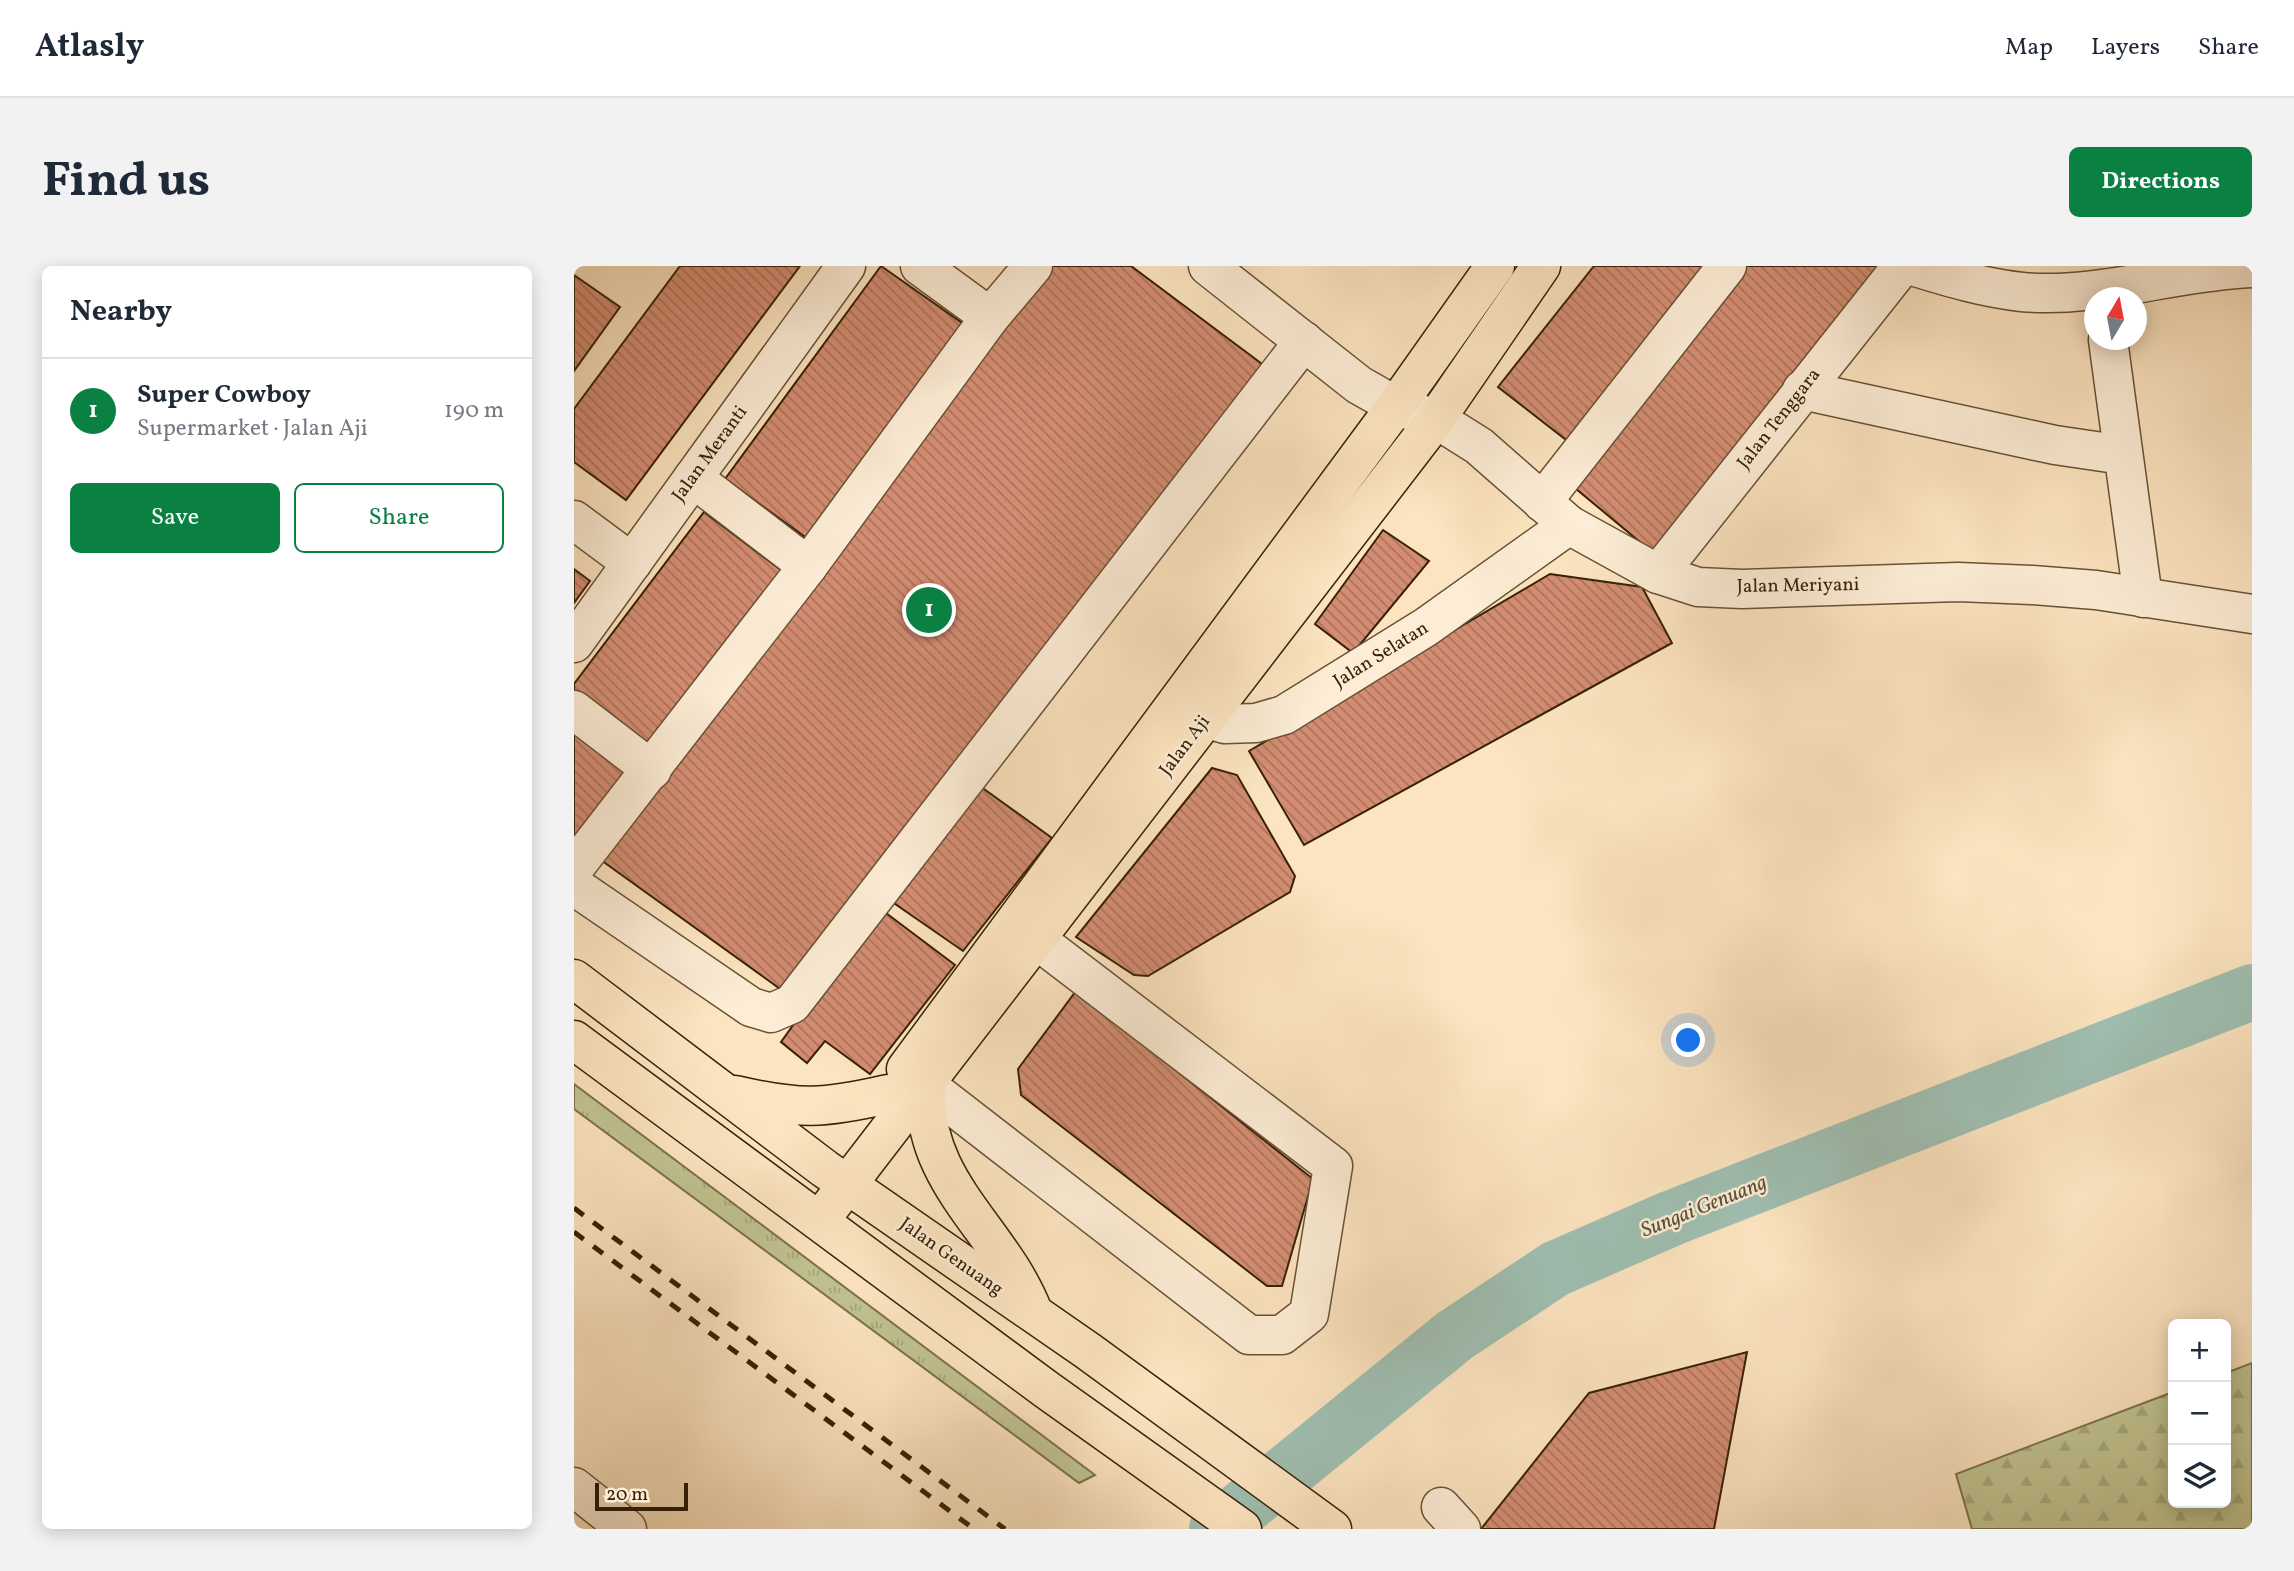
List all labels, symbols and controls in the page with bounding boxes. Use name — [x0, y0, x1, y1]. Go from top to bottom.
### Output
text: Atlasly — [35, 25, 144, 71]
text: Map — [2005, 31, 2053, 65]
text: Layers — [2091, 31, 2160, 65]
text: Share — [2198, 31, 2259, 65]
button: Directions — [2069, 147, 2252, 217]
text: Find us — [42, 148, 210, 217]
north arrow — [2084, 287, 2147, 350]
text: Nearby — [70, 291, 172, 333]
street label: Jalan Tenggara — [1731, 363, 1827, 475]
text: Super Cowboy — [137, 377, 311, 413]
text: 1 — [88, 395, 98, 427]
text: 190 m — [444, 395, 504, 427]
street label: Jalan Meranti — [666, 400, 754, 508]
text: Supermarket · Jalan Aji — [137, 413, 368, 445]
button: Save — [70, 483, 280, 553]
button: Share — [294, 483, 504, 553]
street label: Jalan Meriyani — [1736, 572, 1860, 600]
pin: 1 — [906, 584, 952, 636]
street label: Jalan Selatan — [1328, 615, 1434, 695]
street label: Jalan Aji — [1153, 710, 1217, 782]
your location — [1671, 1023, 1705, 1057]
water label: Sungai Genuang — [1637, 1169, 1771, 1245]
street label: Jalan Genuang — [894, 1212, 1008, 1302]
map controls — [2168, 1319, 2231, 1508]
button: + — [2168, 1319, 2231, 1382]
button: − — [2168, 1382, 2231, 1445]
button: layers — [2168, 1445, 2231, 1508]
scale bar — [595, 1480, 688, 1512]
text: 20 m — [606, 1482, 648, 1508]

